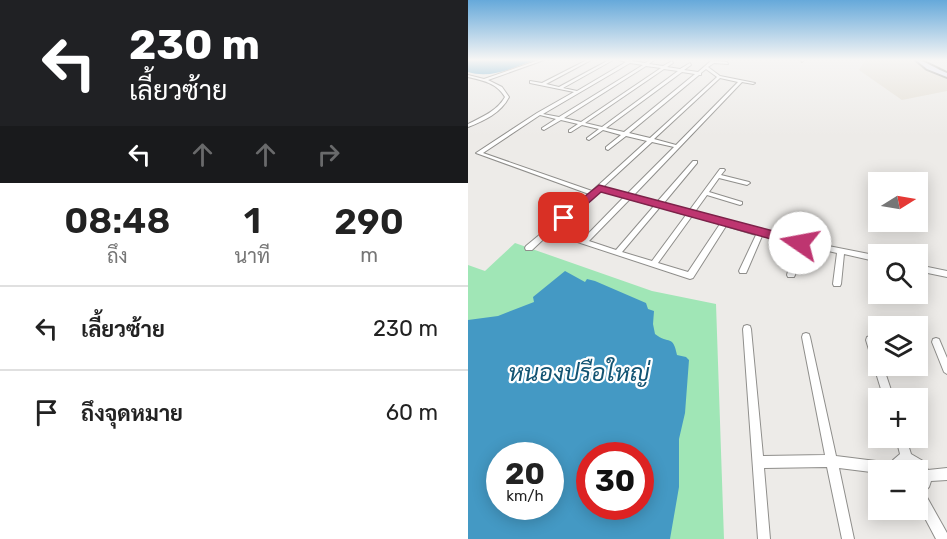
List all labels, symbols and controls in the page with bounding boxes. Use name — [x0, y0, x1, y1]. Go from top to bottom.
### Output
text: 230 m — [129, 20, 260, 70]
icon: left — [30, 24, 108, 102]
text: เลี้ยวซ้าย — [129, 75, 227, 107]
icon: left — [123, 138, 156, 171]
icon: ahead — [186, 138, 219, 171]
icon: ahead — [249, 138, 282, 171]
icon: right — [312, 138, 345, 171]
north arrow — [868, 172, 928, 232]
map controls — [868, 172, 928, 520]
pin — [538, 192, 589, 243]
text: 08:48 — [64, 199, 170, 242]
text: 1 — [244, 199, 261, 242]
text: 290 — [334, 200, 404, 243]
icon: arrive — [547, 201, 580, 234]
position arrow — [768, 211, 832, 275]
text: m — [360, 243, 378, 267]
text: ถึง — [107, 244, 128, 268]
text: นาที — [235, 244, 270, 268]
button: search — [868, 244, 928, 304]
icon: left — [30, 312, 63, 345]
text: 230 m — [373, 315, 438, 342]
text: เลี้ยวซ้าย — [81, 316, 165, 343]
button: layers — [868, 316, 928, 376]
water label: หนองปรือใหญ่ — [508, 357, 651, 387]
button: + — [868, 388, 928, 448]
icon: arrive — [30, 396, 63, 429]
text: 60 m — [386, 399, 438, 426]
text: ถึงจุดหมาย — [81, 400, 183, 427]
speed limit sign: 30 — [576, 442, 654, 520]
text: 20 — [505, 456, 545, 492]
button: − — [868, 460, 928, 520]
text: km/h — [506, 487, 544, 505]

